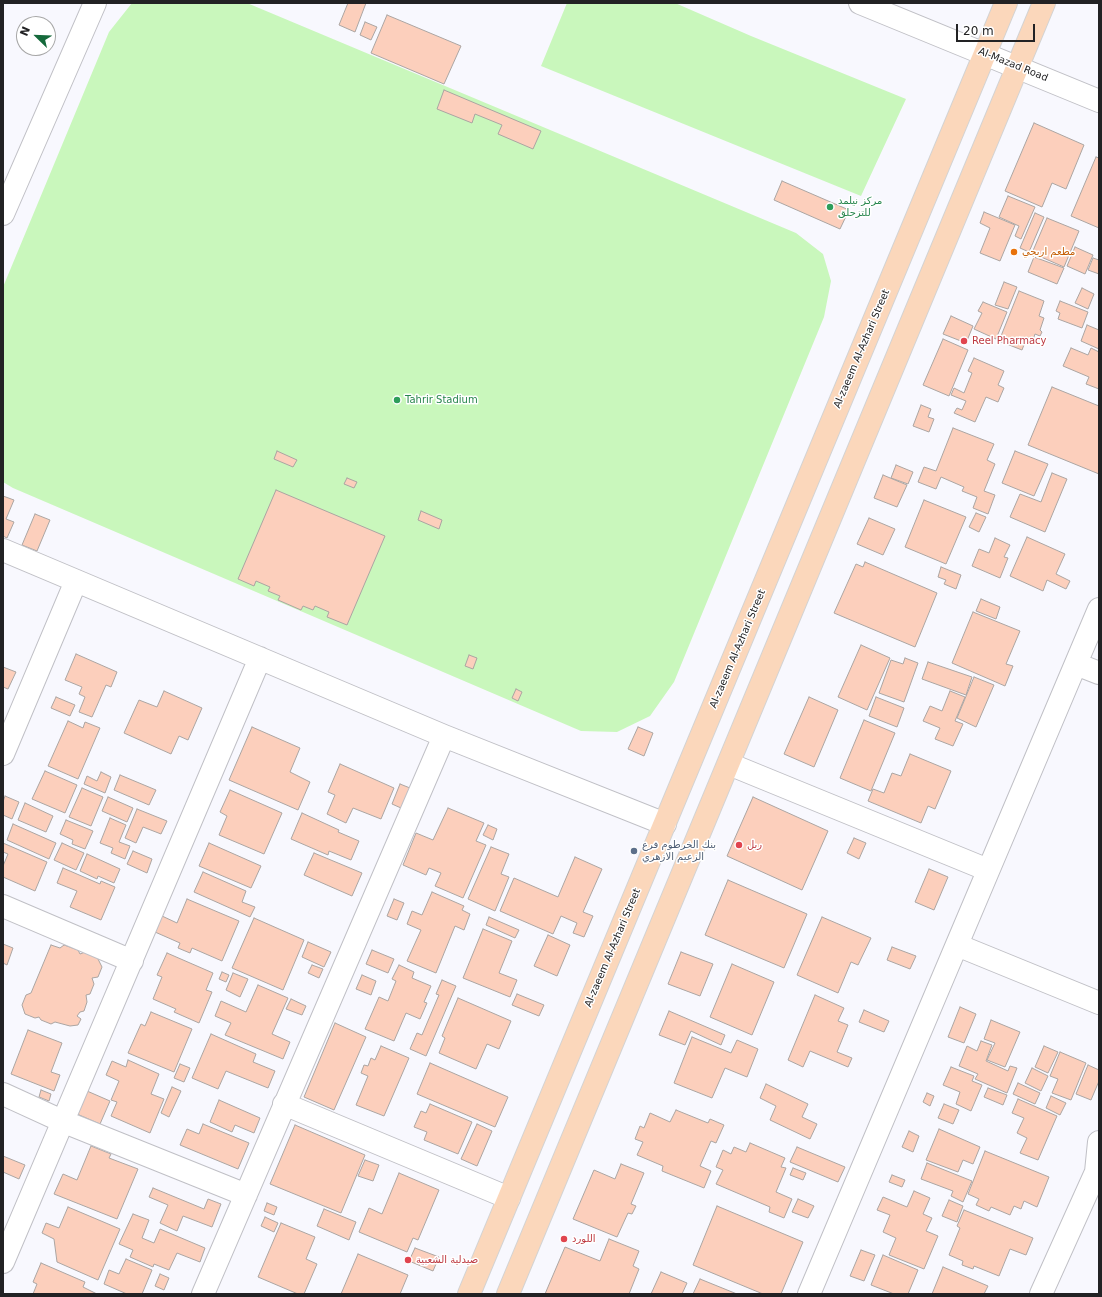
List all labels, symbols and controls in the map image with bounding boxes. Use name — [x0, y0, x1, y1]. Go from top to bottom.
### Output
north arrow — [16, 16, 56, 56]
scale bar — [958, 16, 1037, 42]
text: 20 m — [963, 24, 994, 38]
text: N — [18, 25, 33, 38]
street label: Al-Mazad Road — [976, 46, 1050, 84]
place label: مركز نيلمد للتزحلق — [838, 195, 882, 218]
marker: مركز نيلمد للتزحلق — [825, 202, 835, 212]
place label: مطعم اربجي — [1022, 246, 1075, 258]
marker: مطعم اربجي — [1009, 247, 1019, 257]
street label: Al-zaeem Al-Azhari Street — [832, 288, 892, 410]
place label: Reel Pharmacy — [972, 335, 1046, 347]
marker: Reel Pharmacy — [959, 336, 969, 346]
place label: Tahrir Stadium — [405, 394, 478, 406]
marker: Tahrir Stadium — [392, 395, 402, 405]
street label: Al-zaeem Al-Azhari Street — [708, 588, 768, 710]
place label: بنك الخرطوم فرع الزعيم الازهري — [642, 839, 716, 862]
place label: ربل — [747, 839, 762, 851]
marker: ربل — [734, 840, 744, 850]
marker: بنك الخرطوم فرع الزعيم الازهري — [629, 846, 639, 856]
street label: Al-zaeem Al-Azhari Street — [583, 887, 643, 1009]
place label: اللورد — [572, 1233, 596, 1245]
marker: اللورد — [559, 1234, 569, 1244]
place label: صيدلية الشعبية — [416, 1254, 478, 1266]
marker: صيدلية الشعبية — [403, 1255, 413, 1265]

